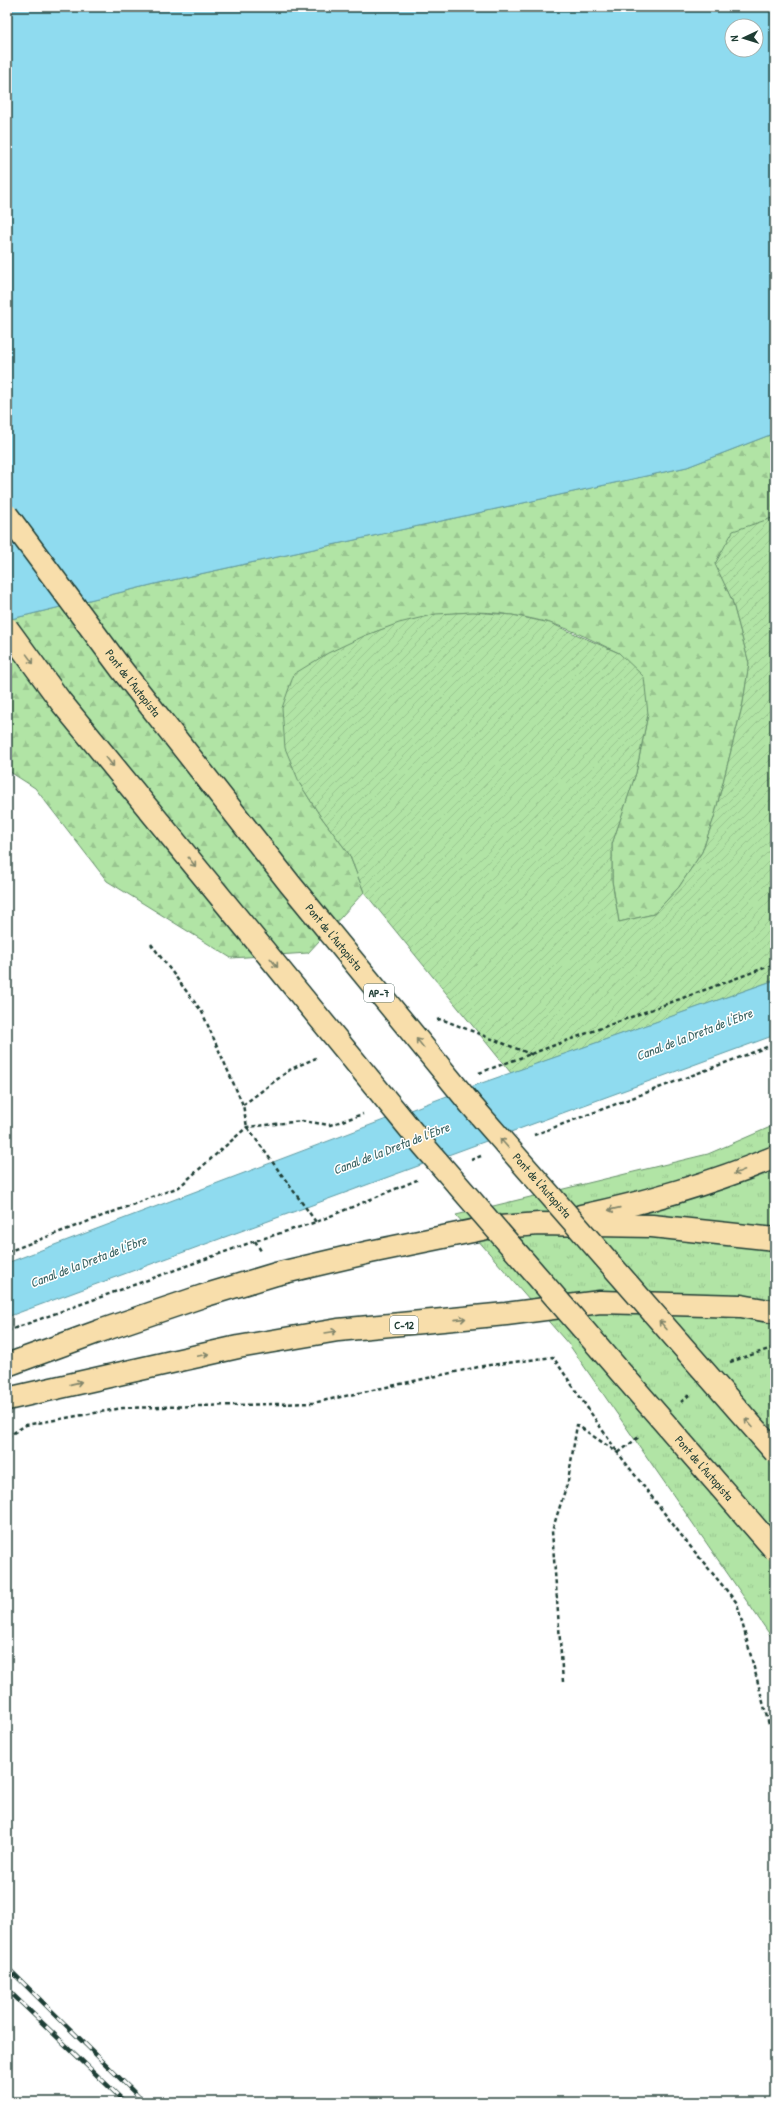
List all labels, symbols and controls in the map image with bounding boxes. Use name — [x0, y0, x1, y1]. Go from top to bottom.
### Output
north arrow — [724, 18, 764, 58]
text: N — [727, 35, 741, 42]
street label: Pont de l'Autopista — [101, 646, 165, 721]
one-way arrow — [26, 653, 34, 664]
one-way arrow — [105, 756, 114, 767]
one-way arrow — [188, 857, 197, 868]
street label: Pont de l'Autopista — [302, 900, 367, 974]
one-way arrow — [270, 958, 279, 968]
road number: AP-7 — [364, 984, 394, 1002]
water label: Canal de la Dreta de l'Ebre — [633, 1003, 756, 1065]
one-way arrow — [416, 1038, 425, 1049]
water label: Canal de la Dreta de l'Ebre — [330, 1117, 453, 1179]
one-way arrow — [499, 1138, 509, 1148]
street label: Pont de l'Autopista — [509, 1149, 576, 1222]
one-way arrow — [733, 1169, 745, 1176]
one-way arrow — [608, 1205, 621, 1213]
water label: Canal de la Dreta de l'Ebre — [27, 1230, 150, 1292]
road number: C-12 — [390, 1316, 418, 1334]
one-way arrow — [453, 1316, 466, 1323]
one-way arrow — [659, 1320, 668, 1330]
one-way arrow — [324, 1328, 337, 1336]
one-way arrow — [196, 1350, 209, 1358]
one-way arrow — [69, 1379, 82, 1386]
one-way arrow — [744, 1418, 754, 1428]
street label: Pont de l'Autopista — [671, 1432, 738, 1504]

